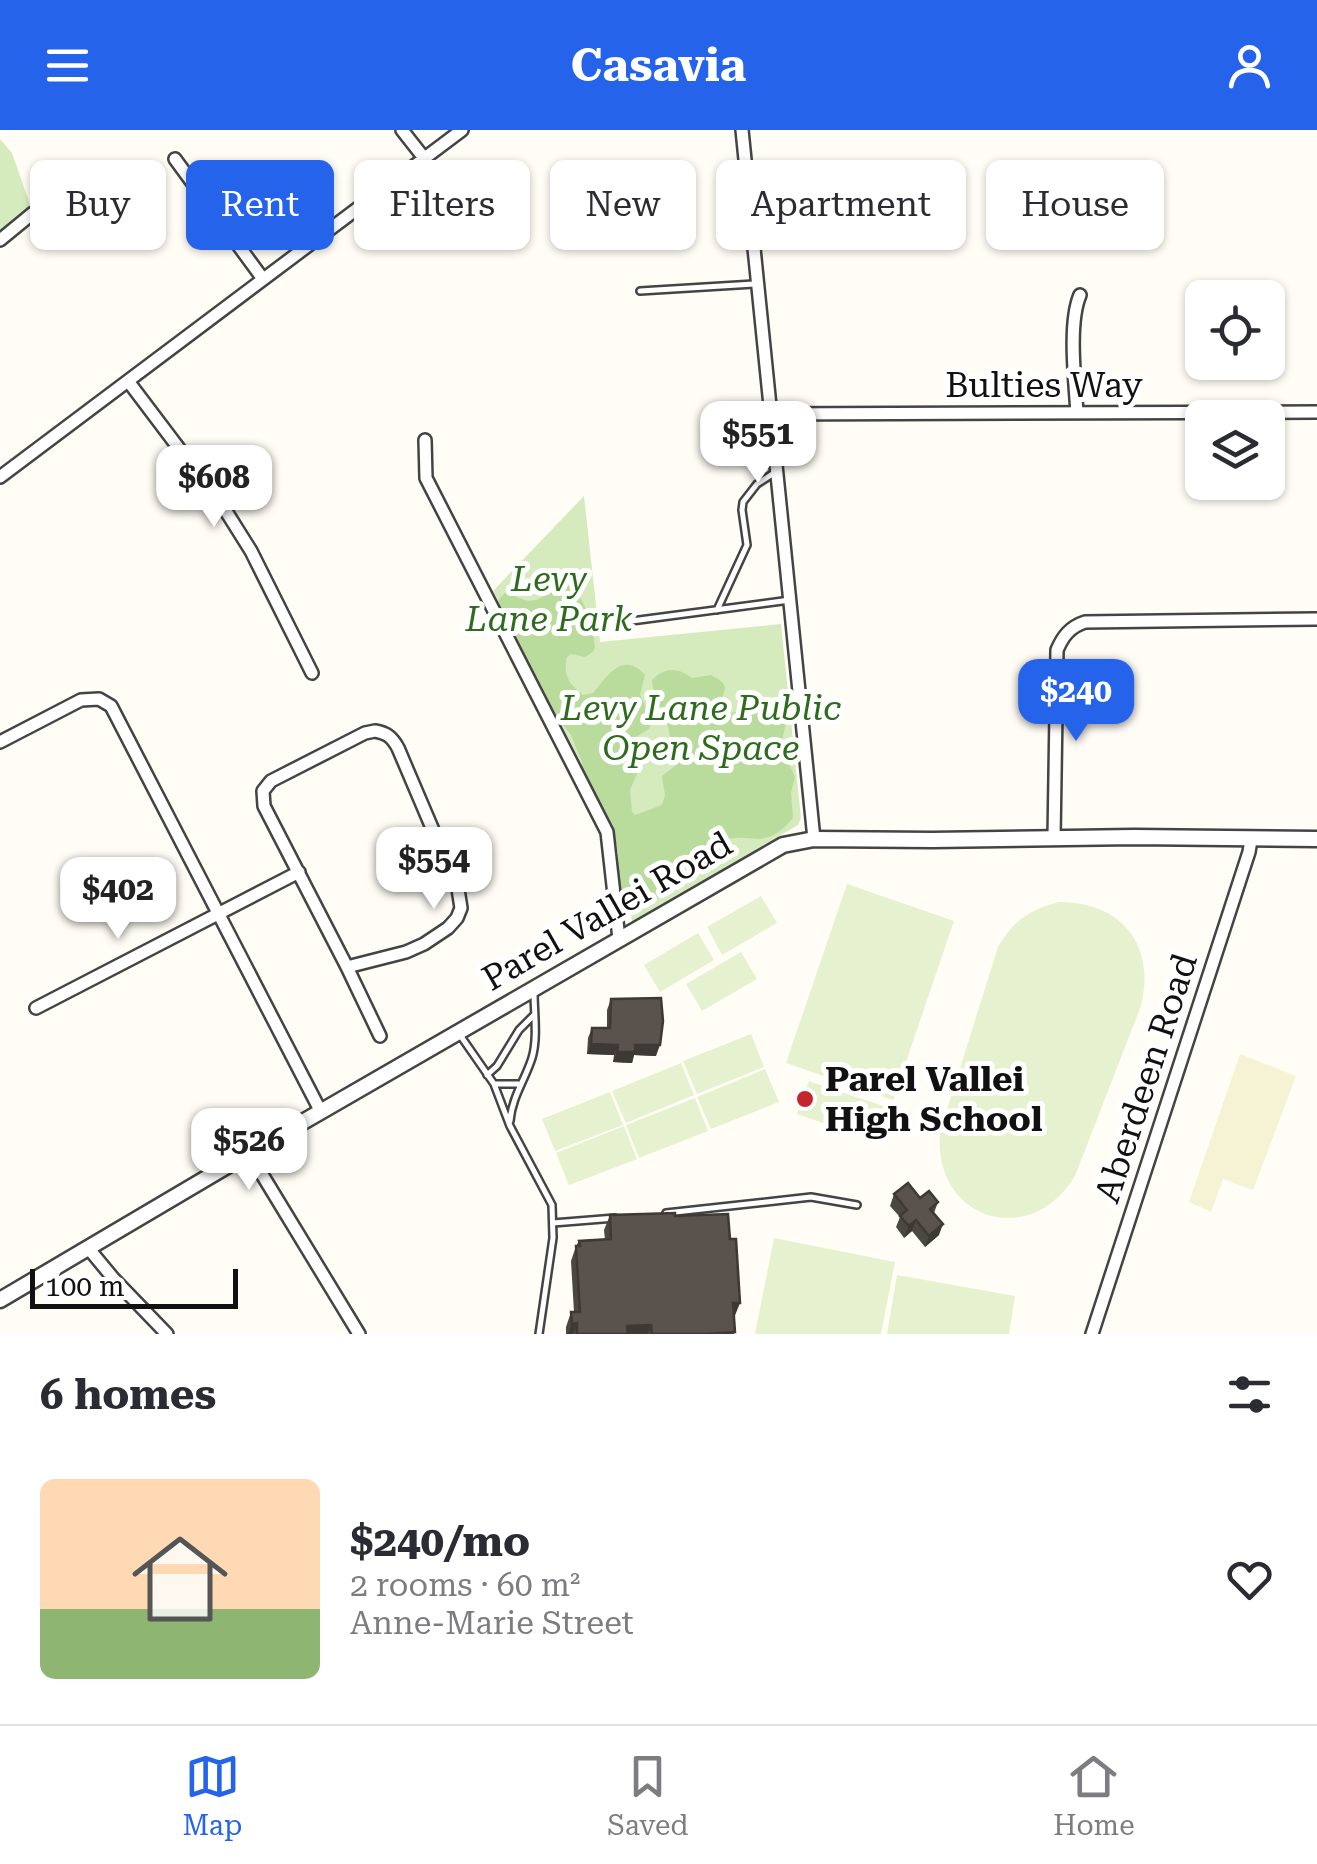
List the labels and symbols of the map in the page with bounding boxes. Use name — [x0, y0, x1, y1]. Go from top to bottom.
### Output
street label: Bulties Way — [945, 365, 1143, 406]
pin: $551 — [699, 401, 817, 486]
pin: $608 — [155, 445, 273, 530]
park label: Levy Lane Park — [464, 559, 633, 640]
pin: $240 — [1017, 659, 1135, 744]
park label: Levy Lane Public Open Space — [560, 688, 841, 769]
street label: Parel Vallei Road — [475, 823, 739, 999]
pin: $554 — [375, 827, 493, 912]
pin: $402 — [59, 857, 177, 942]
street label: Aberdeen Road — [1087, 949, 1206, 1208]
place label: Parel Vallei High School — [825, 1059, 1042, 1140]
marker: Parel Vallei High School — [794, 1088, 816, 1110]
pin: $526 — [190, 1108, 308, 1193]
scale bar — [30, 1264, 238, 1308]

